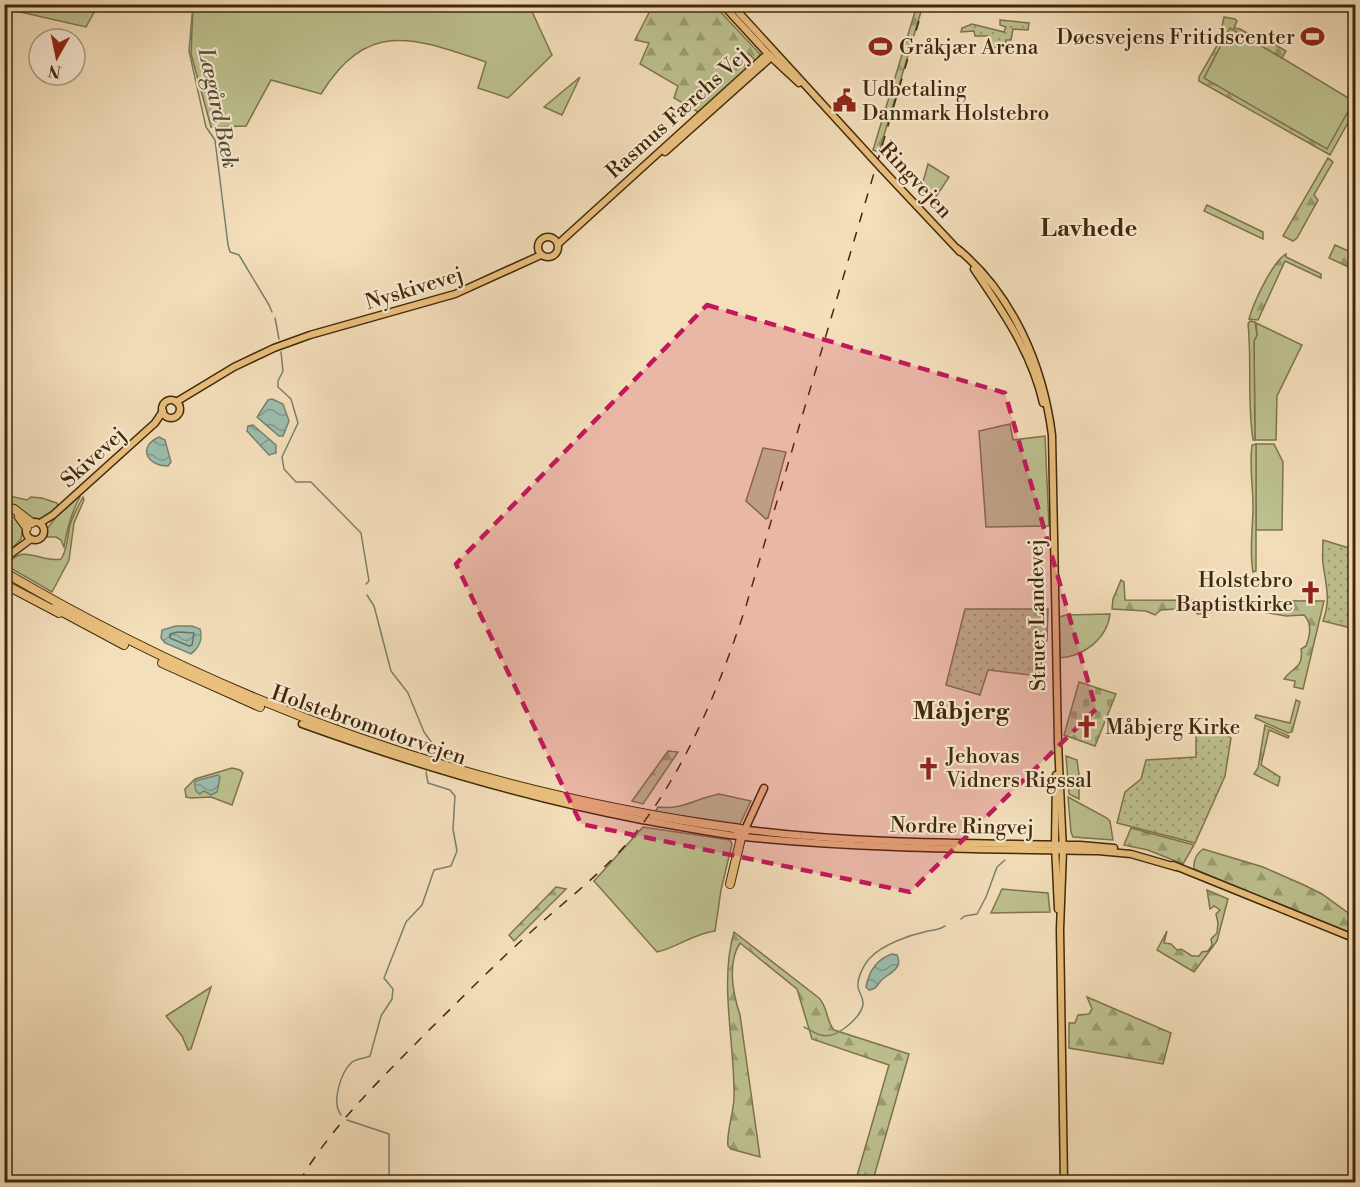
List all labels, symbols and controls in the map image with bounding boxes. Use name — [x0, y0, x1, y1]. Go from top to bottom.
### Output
sports icon: Døesvejens Fritidscenter — [1300, 24, 1326, 50]
place label: Døesvejens Fritidscenter — [1056, 25, 1295, 51]
north arrow — [27, 27, 87, 87]
sports icon: Gråkjær Arena — [868, 34, 894, 60]
place label: Gråkjær Arena — [899, 35, 1039, 61]
street label: Rasmus Færchs Vej — [601, 43, 754, 185]
water label: Lægård Bæk — [191, 45, 243, 171]
text: N — [47, 60, 63, 82]
place label: Udbetaling Danmark Holstebro — [862, 77, 1049, 127]
public building icon: Udbetaling Danmark Holstebro — [831, 88, 857, 114]
street label: Ringvejen — [873, 137, 958, 225]
district label: Lavhede — [1041, 214, 1138, 244]
street label: Nyskivevej — [362, 262, 466, 316]
street label: Skivevej — [56, 422, 131, 494]
street label: Struer Landevej — [1024, 539, 1052, 691]
place label: Holstebro Baptistkirke — [1175, 568, 1293, 618]
church icon: Holstebro Baptistkirke — [1298, 579, 1324, 605]
street label: Holstebromotorvejen — [268, 680, 470, 772]
district label: Måbjerg — [913, 697, 1011, 727]
church icon: Måbjerg Kirke — [1074, 714, 1100, 740]
place label: Måbjerg Kirke — [1105, 715, 1240, 741]
place label: Jehovas Vidners Rigssal — [945, 744, 1092, 794]
church icon: Jehovas Vidners Rigssal — [915, 755, 941, 781]
street label: Nordre Ringvej — [890, 813, 1034, 841]

